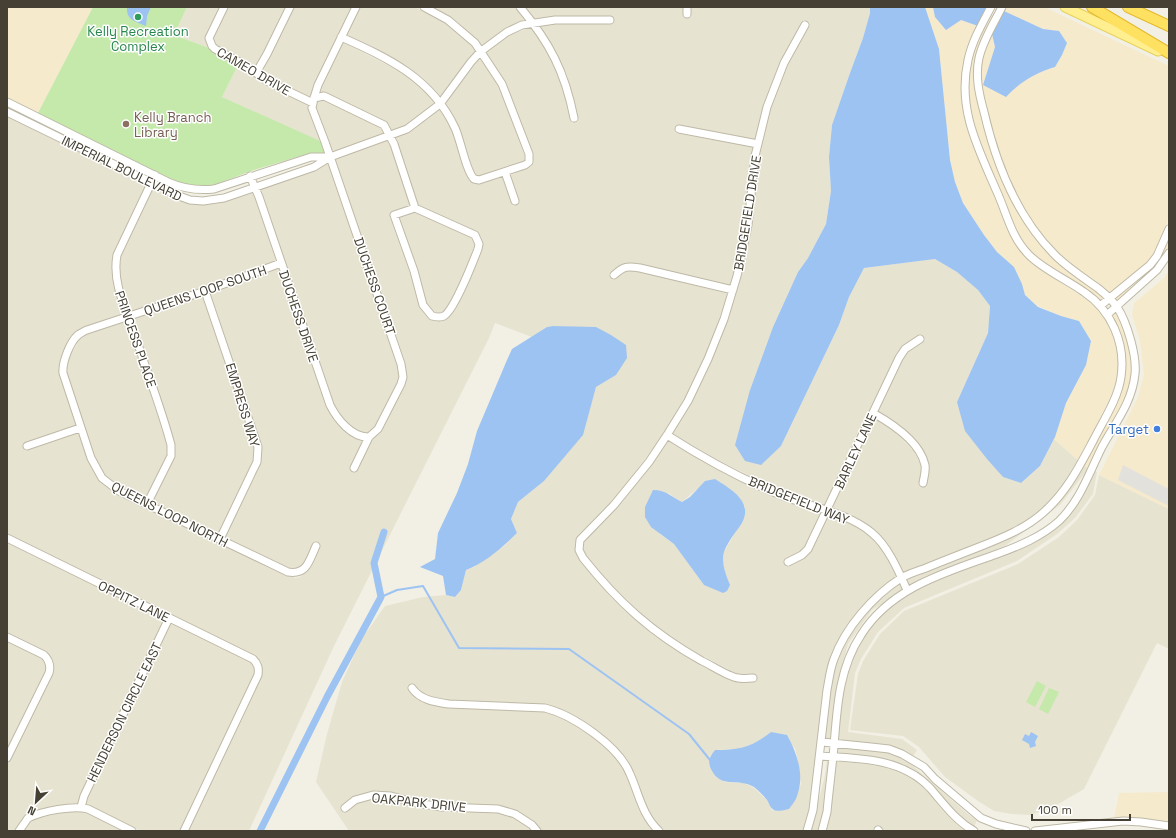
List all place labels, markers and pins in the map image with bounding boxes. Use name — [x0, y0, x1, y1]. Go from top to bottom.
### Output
marker: Kelly Recreation Complex — [133, 12, 143, 22]
place label: Kelly Recreation Complex — [87, 23, 189, 55]
place label: Kelly Branch Library — [134, 109, 212, 141]
marker: Kelly Branch Library — [121, 119, 131, 129]
place label: Target — [1109, 421, 1149, 438]
marker: Target — [1152, 424, 1162, 434]

